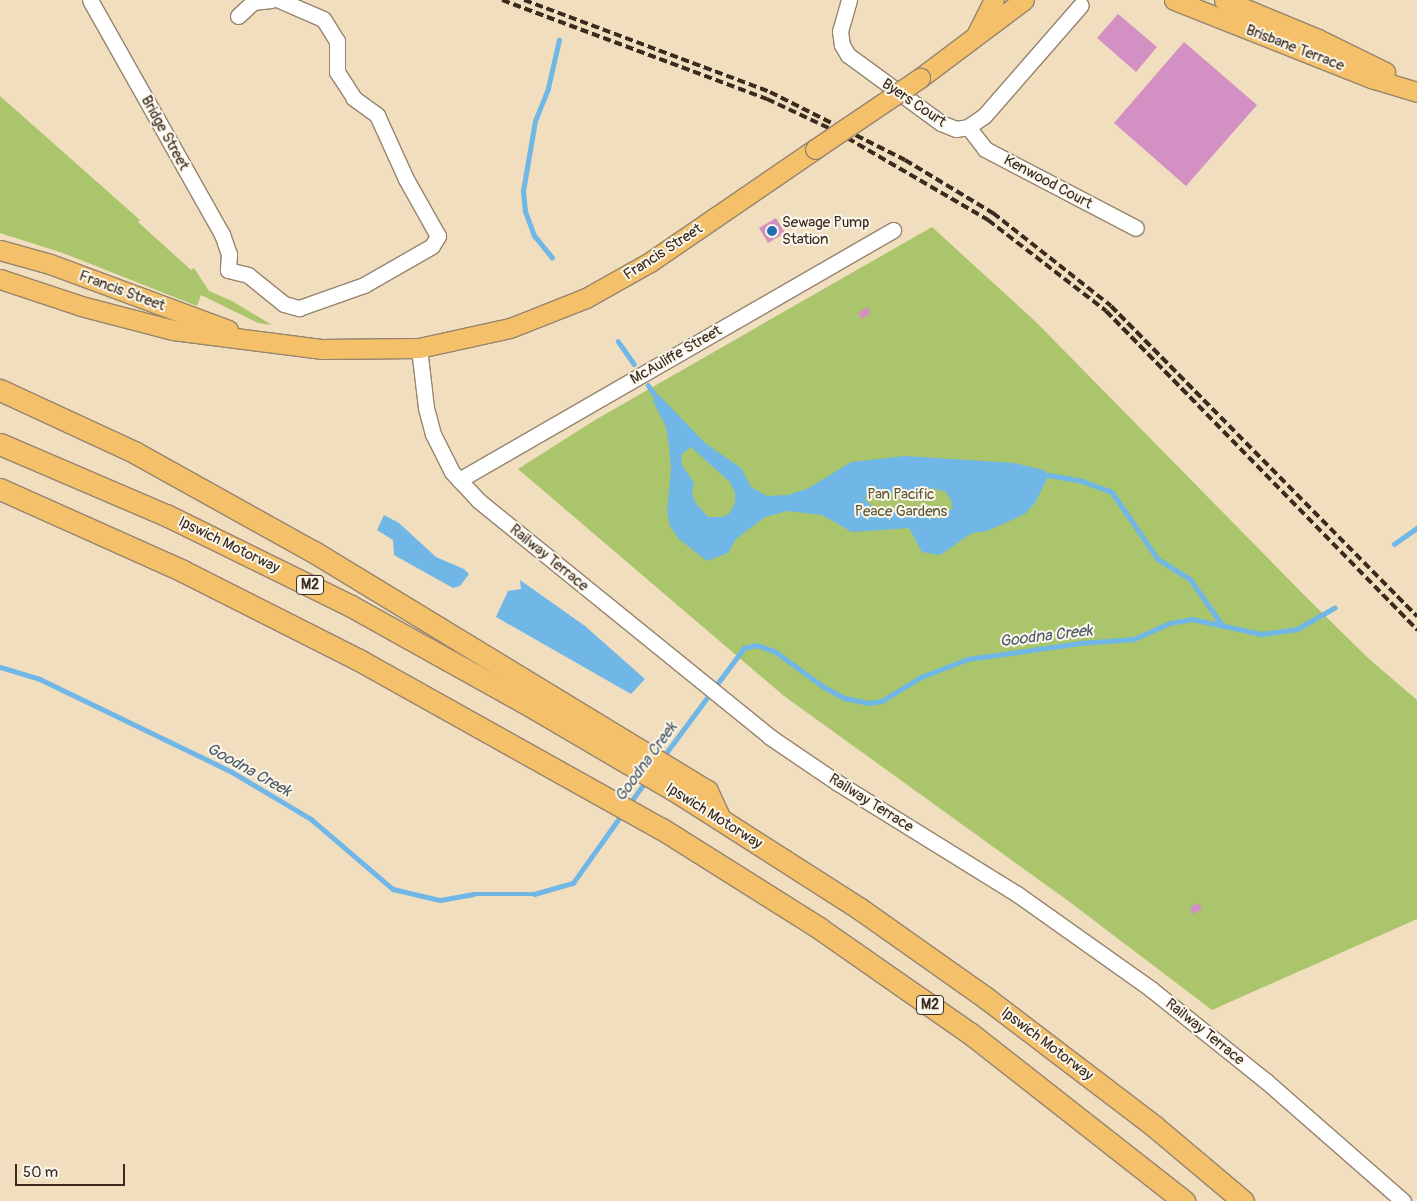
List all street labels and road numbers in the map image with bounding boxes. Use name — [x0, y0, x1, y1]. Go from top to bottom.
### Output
street label: Brisbane Terrace — [1243, 21, 1347, 75]
street label: Byers Court — [878, 75, 950, 131]
street label: Bridge Street — [137, 92, 193, 174]
street label: Kenwood Court — [1001, 151, 1095, 213]
street label: Francis Street — [620, 220, 706, 284]
street label: Francis Street — [76, 267, 168, 315]
street label: McAuliffe Street — [627, 322, 725, 388]
street label: Ipswich Motorway — [175, 513, 283, 577]
street label: Railway Terrace — [506, 521, 592, 595]
road number: M2 — [295, 574, 325, 596]
street label: Railway Terrace — [825, 770, 917, 836]
street label: Ipswich Motorway — [662, 779, 766, 853]
road number: M2 — [915, 994, 945, 1016]
street label: Railway Terrace — [1162, 995, 1248, 1069]
street label: Ipswich Motorway — [997, 1004, 1097, 1084]

